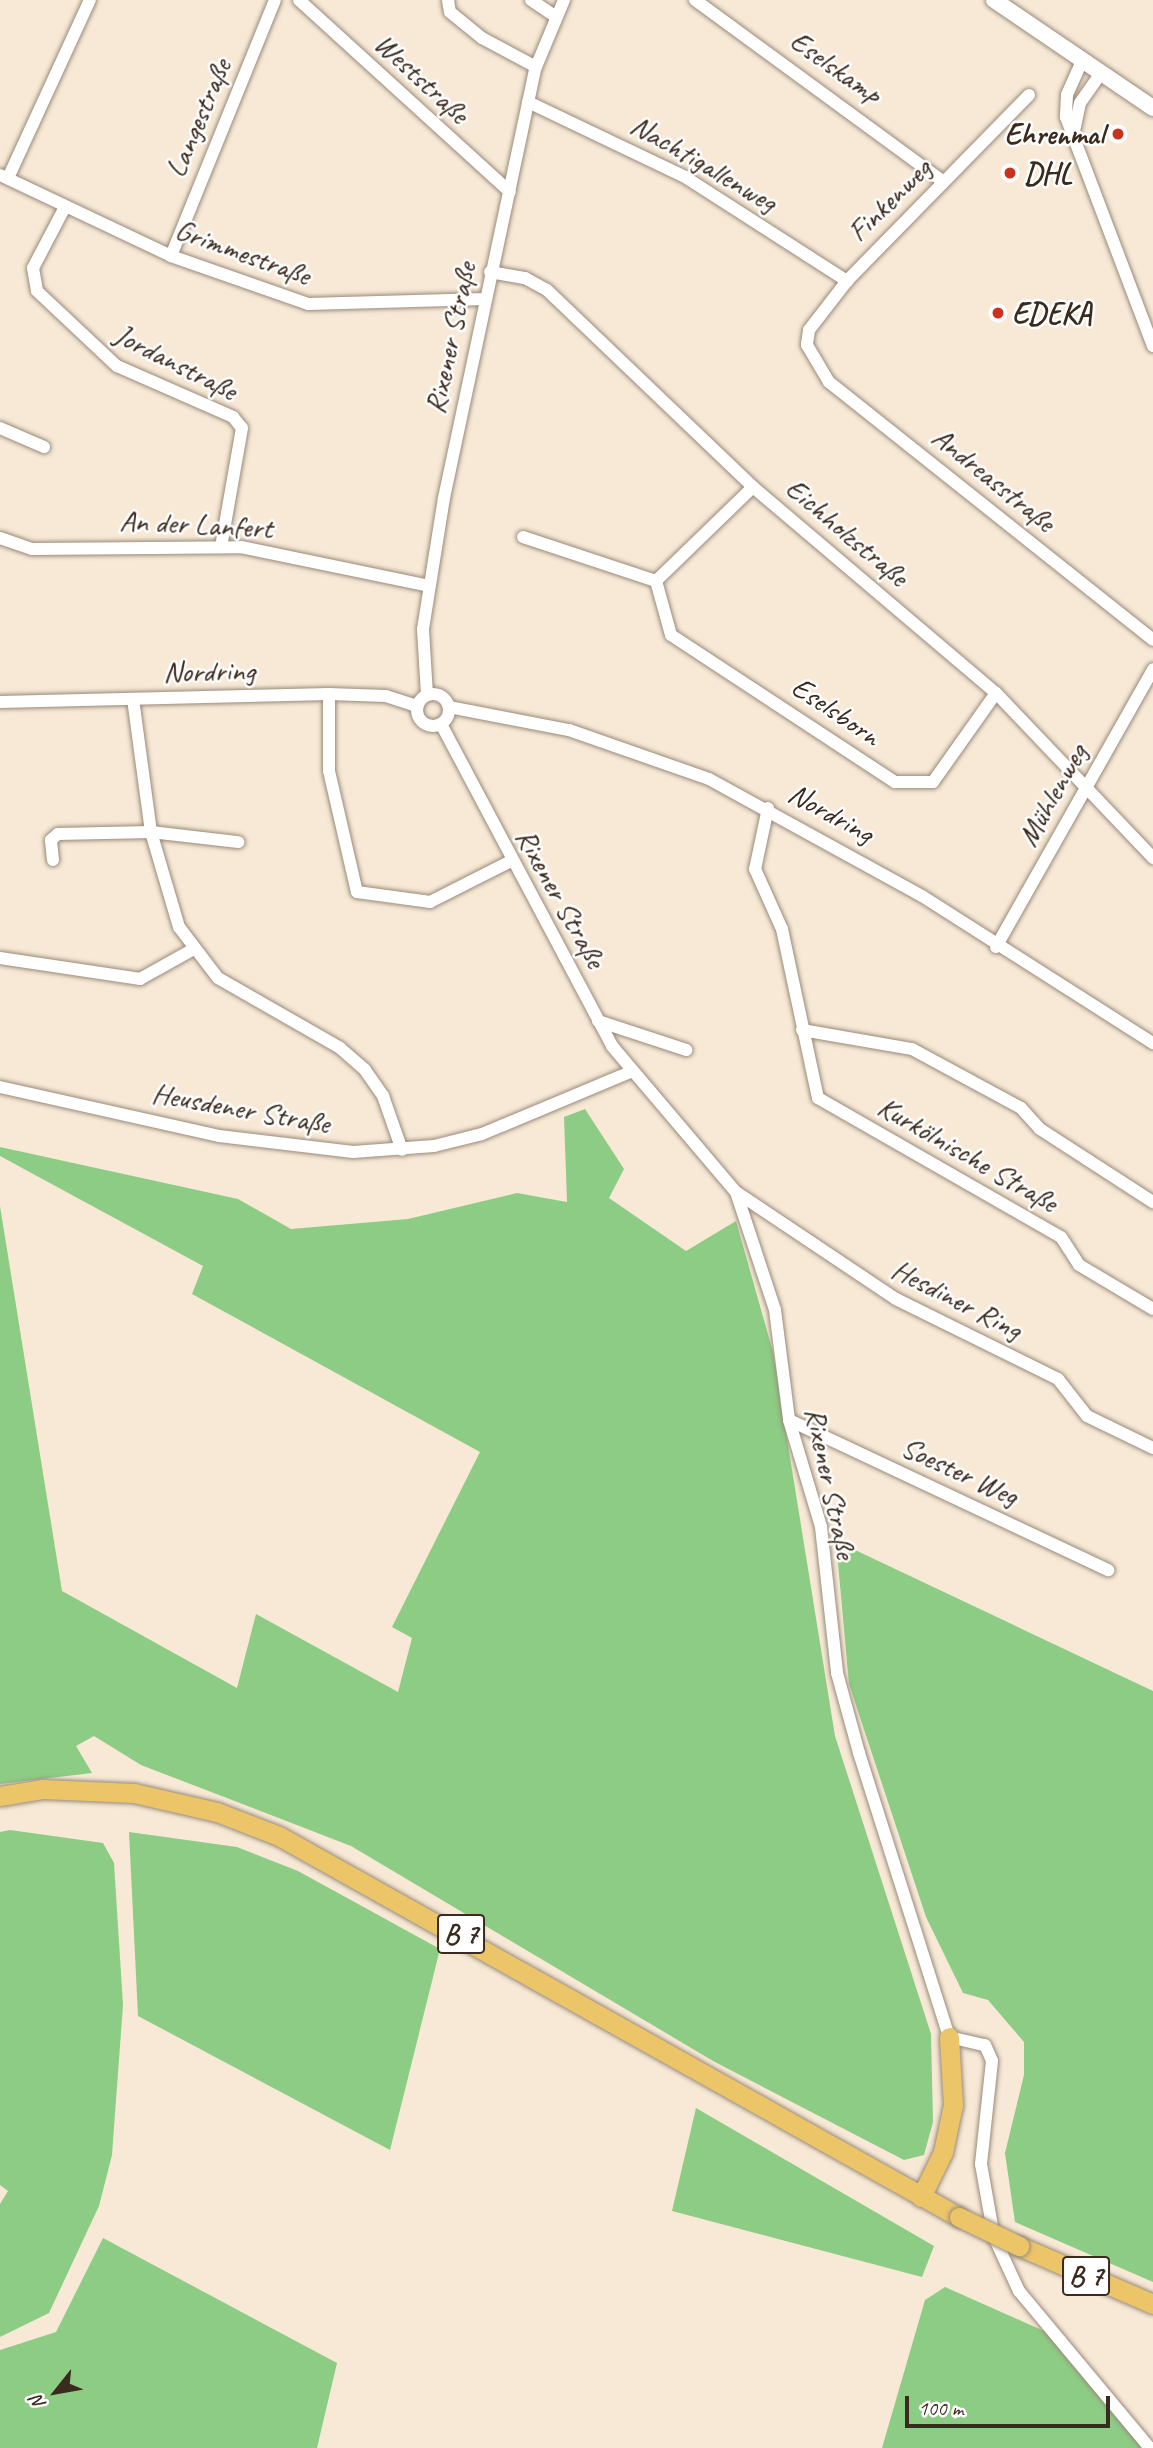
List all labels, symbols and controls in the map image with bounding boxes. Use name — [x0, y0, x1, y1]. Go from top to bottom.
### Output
street label: Eselskamp — [783, 22, 889, 112]
street label: Weststraße — [367, 25, 477, 131]
street label: Langestraße — [157, 54, 239, 182]
street label: Nachtigallenweg — [624, 107, 784, 219]
place label: Ehrenmal — [1004, 116, 1104, 152]
marker: Ehrenmal — [1110, 126, 1126, 142]
street label: Finkenweg — [840, 151, 938, 249]
place label: DHL — [1024, 155, 1072, 191]
marker: DHL — [1002, 165, 1018, 181]
street label: Grimmestraße — [171, 211, 315, 293]
street label: Rixener Straße — [416, 259, 484, 417]
place label: EDEKA — [1012, 295, 1092, 331]
marker: EDEKA — [990, 305, 1006, 321]
street label: Jordanstraße — [109, 316, 243, 408]
street label: Andreasstraße — [925, 419, 1063, 539]
street label: Eichholzstraße — [778, 470, 916, 594]
street label: An der Lanfert — [118, 502, 274, 546]
street label: Nordring — [163, 652, 255, 690]
street label: Eselsborn — [785, 668, 887, 754]
street label: Mühlenweg — [1009, 738, 1095, 852]
street label: Nordring — [782, 775, 880, 851]
street label: Rixener Straße — [508, 822, 614, 974]
street label: Heusdener Straße — [148, 1075, 334, 1141]
street label: Kurkölnische Straße — [871, 1088, 1065, 1220]
street label: Hesdiner Ring — [886, 1251, 1028, 1347]
street label: Rixener Straße — [797, 1404, 865, 1562]
street label: Soester Weg — [896, 1428, 1024, 1514]
road number: B 7 — [436, 1910, 486, 1958]
road number: B 7 — [1062, 2252, 1110, 2300]
north arrow — [21, 2357, 91, 2427]
scale bar — [908, 2382, 1113, 2426]
text: N — [25, 2392, 51, 2414]
text: 100 m — [918, 2395, 963, 2421]

